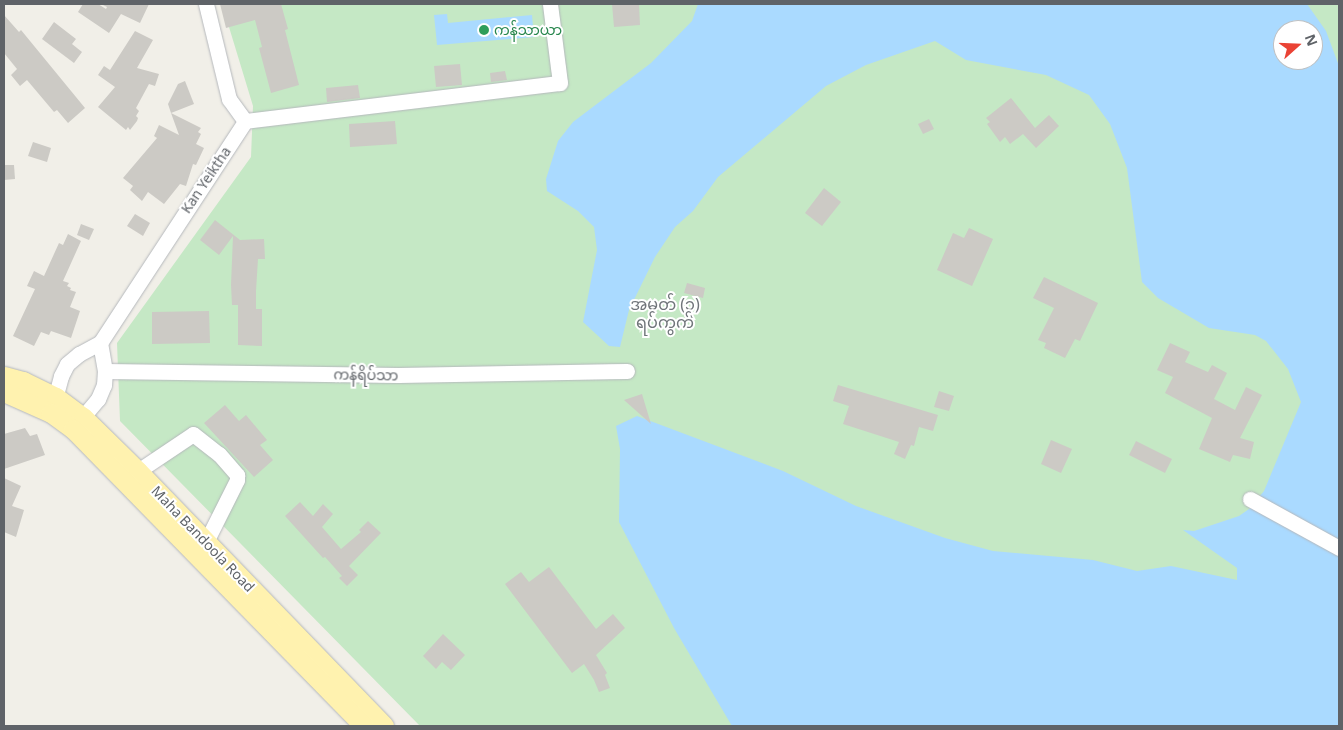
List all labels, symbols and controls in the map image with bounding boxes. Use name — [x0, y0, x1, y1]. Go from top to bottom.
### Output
north arrow — [1273, 20, 1323, 70]
place label: ကန်သာယာ — [494, 22, 562, 38]
marker: ကန်သာယာ — [478, 24, 490, 36]
text: N — [1301, 31, 1322, 49]
street label: Kan Yeiktha — [178, 144, 234, 216]
district label: အမှတ် (၃) ရပ်ကွက် — [630, 294, 700, 332]
street label: ကန်ရိပ်သာ — [333, 366, 399, 384]
street label: Maha Bandoola Road — [148, 483, 258, 595]

